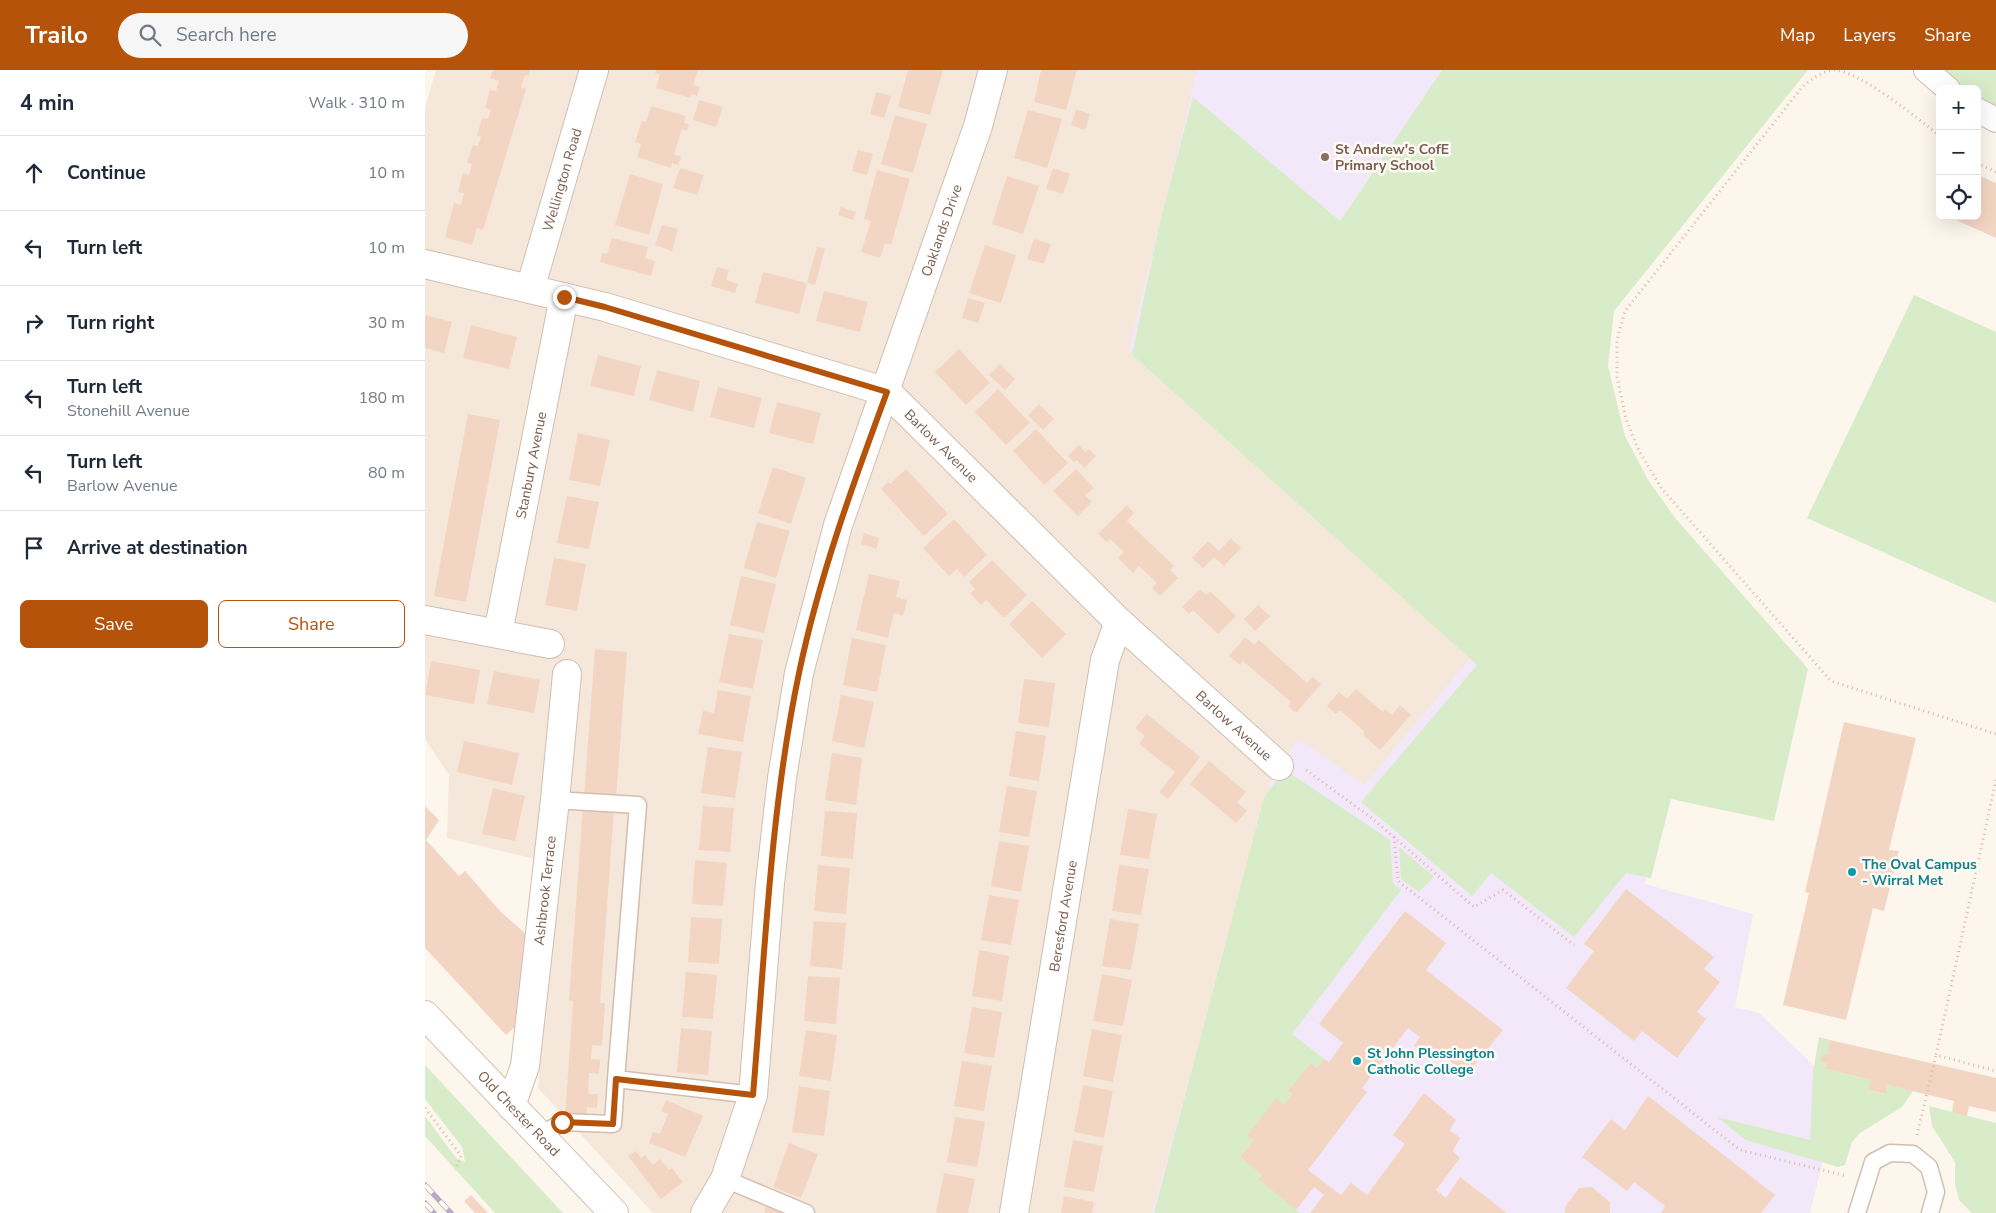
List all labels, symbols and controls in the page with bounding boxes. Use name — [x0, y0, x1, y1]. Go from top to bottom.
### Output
search box — [118, 13, 468, 58]
text: Trailo — [25, 19, 88, 51]
icon: search — [136, 21, 164, 49]
text: Search here — [176, 22, 277, 48]
text: Map — [1780, 23, 1815, 47]
text: Layers — [1843, 23, 1896, 47]
text: Share — [1924, 23, 1971, 47]
map controls — [1936, 85, 1981, 220]
button: + — [1936, 85, 1981, 130]
text: 4 min — [20, 89, 74, 117]
text: Walk · 310 m — [309, 92, 405, 114]
street label: Wellington Road — [538, 126, 586, 233]
button: − — [1936, 130, 1981, 175]
place label: St Andrew's CofE Primary School — [1335, 140, 1449, 175]
marker: St Andrew's CofE Primary School — [1319, 151, 1331, 163]
icon: ahead — [20, 159, 48, 187]
text: Continue — [67, 160, 146, 186]
text: 10 m — [368, 162, 405, 184]
button: locate — [1936, 175, 1981, 220]
street label: Oaklands Drive — [916, 182, 966, 279]
icon: left — [20, 234, 48, 262]
text: Turn left — [67, 235, 142, 261]
text: 10 m — [368, 237, 405, 259]
route end — [553, 286, 576, 309]
icon: right — [20, 309, 48, 337]
text: Turn right — [67, 310, 154, 336]
text: 30 m — [368, 312, 405, 334]
text: Turn left — [67, 374, 142, 400]
icon: left — [20, 384, 48, 412]
text: 180 m — [358, 387, 405, 409]
text: Stonehill Avenue — [67, 400, 190, 422]
street label: Barlow Avenue — [900, 405, 982, 487]
street label: Stanbury Avenue — [511, 410, 551, 520]
text: Turn left — [67, 449, 142, 475]
icon: left — [20, 459, 48, 487]
text: 80 m — [368, 462, 405, 484]
text: Barlow Avenue — [67, 475, 177, 497]
icon: arrive — [20, 534, 48, 562]
text: Arrive at destination — [67, 535, 248, 561]
button: Save — [20, 600, 208, 648]
button: Share — [218, 600, 405, 648]
street label: Barlow Avenue — [1192, 686, 1276, 765]
street label: Ashbrook Terrace — [529, 835, 560, 946]
place label: The Oval Campus - Wirral Met — [1862, 855, 1977, 890]
street label: Beresford Avenue — [1044, 859, 1081, 973]
marker: The Oval Campus - Wirral Met — [1846, 866, 1858, 878]
place label: St John Plessington Catholic College — [1367, 1044, 1495, 1079]
marker: St John Plessington Catholic College — [1351, 1055, 1363, 1067]
street label: Old Chester Road — [473, 1066, 564, 1160]
route start — [551, 1111, 574, 1134]

